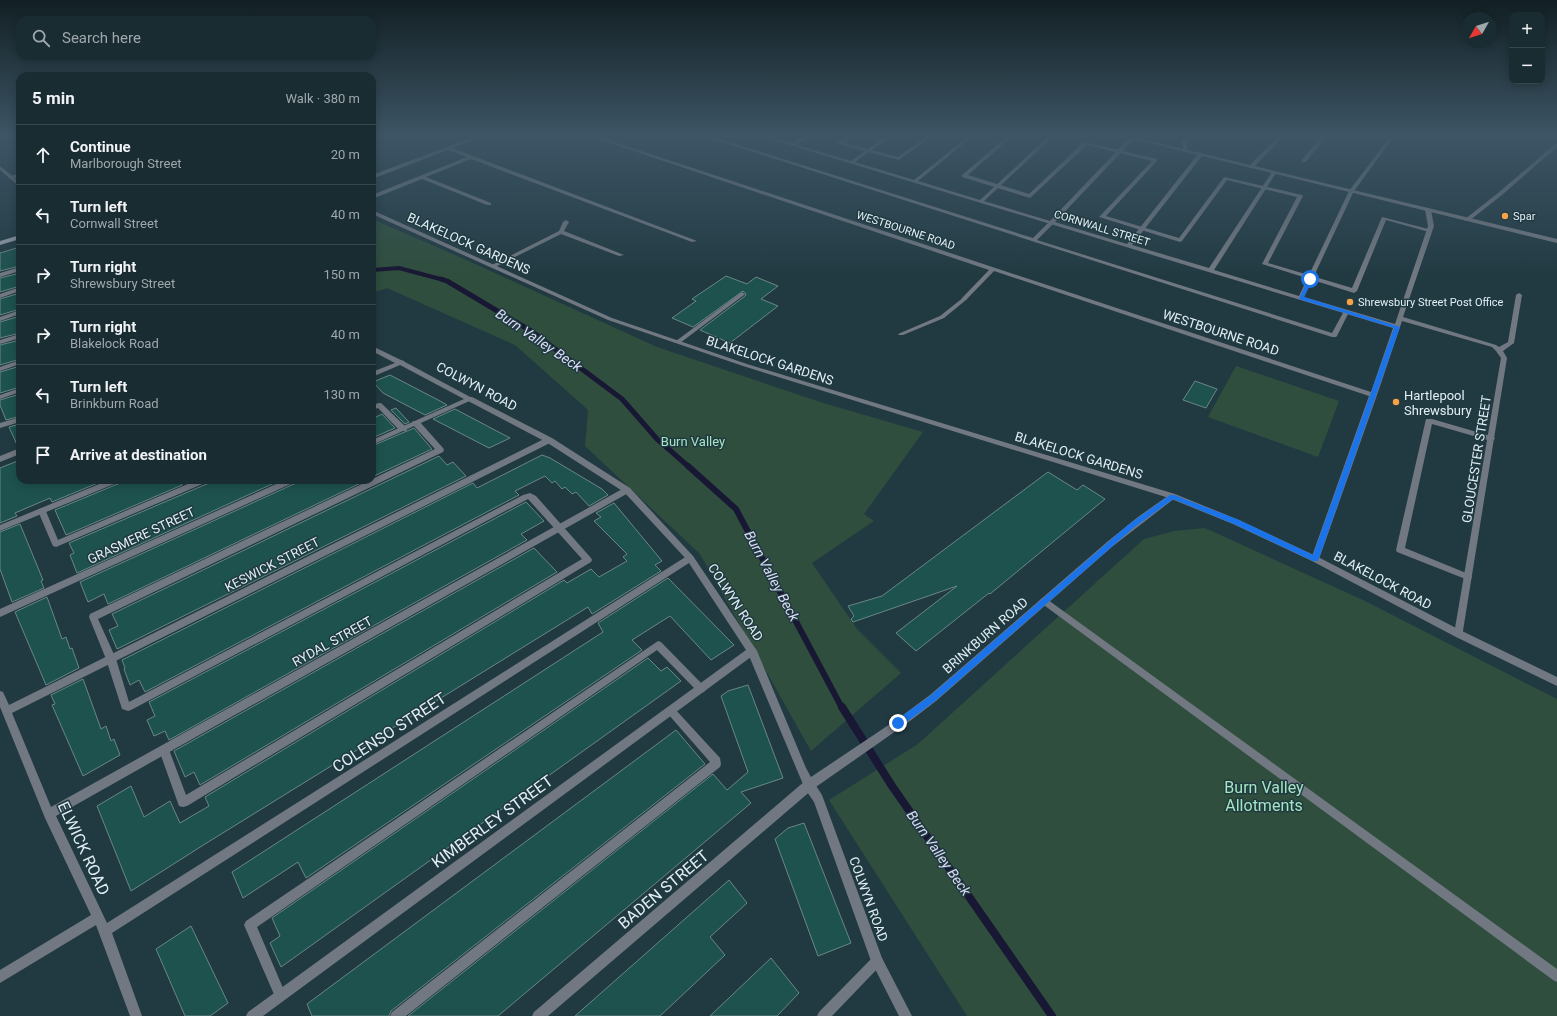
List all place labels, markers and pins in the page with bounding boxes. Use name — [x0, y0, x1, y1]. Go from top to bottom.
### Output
place label: Spar — [1513, 210, 1536, 223]
marker: Spar — [1500, 211, 1510, 221]
place label: Shrewsbury Street Post Office — [1358, 296, 1504, 309]
marker: Shrewsbury Street Post Office — [1345, 297, 1355, 307]
place label: Hartlepool Shrewsbury — [1404, 388, 1472, 418]
marker: Hartlepool Shrewsbury — [1391, 397, 1401, 407]

